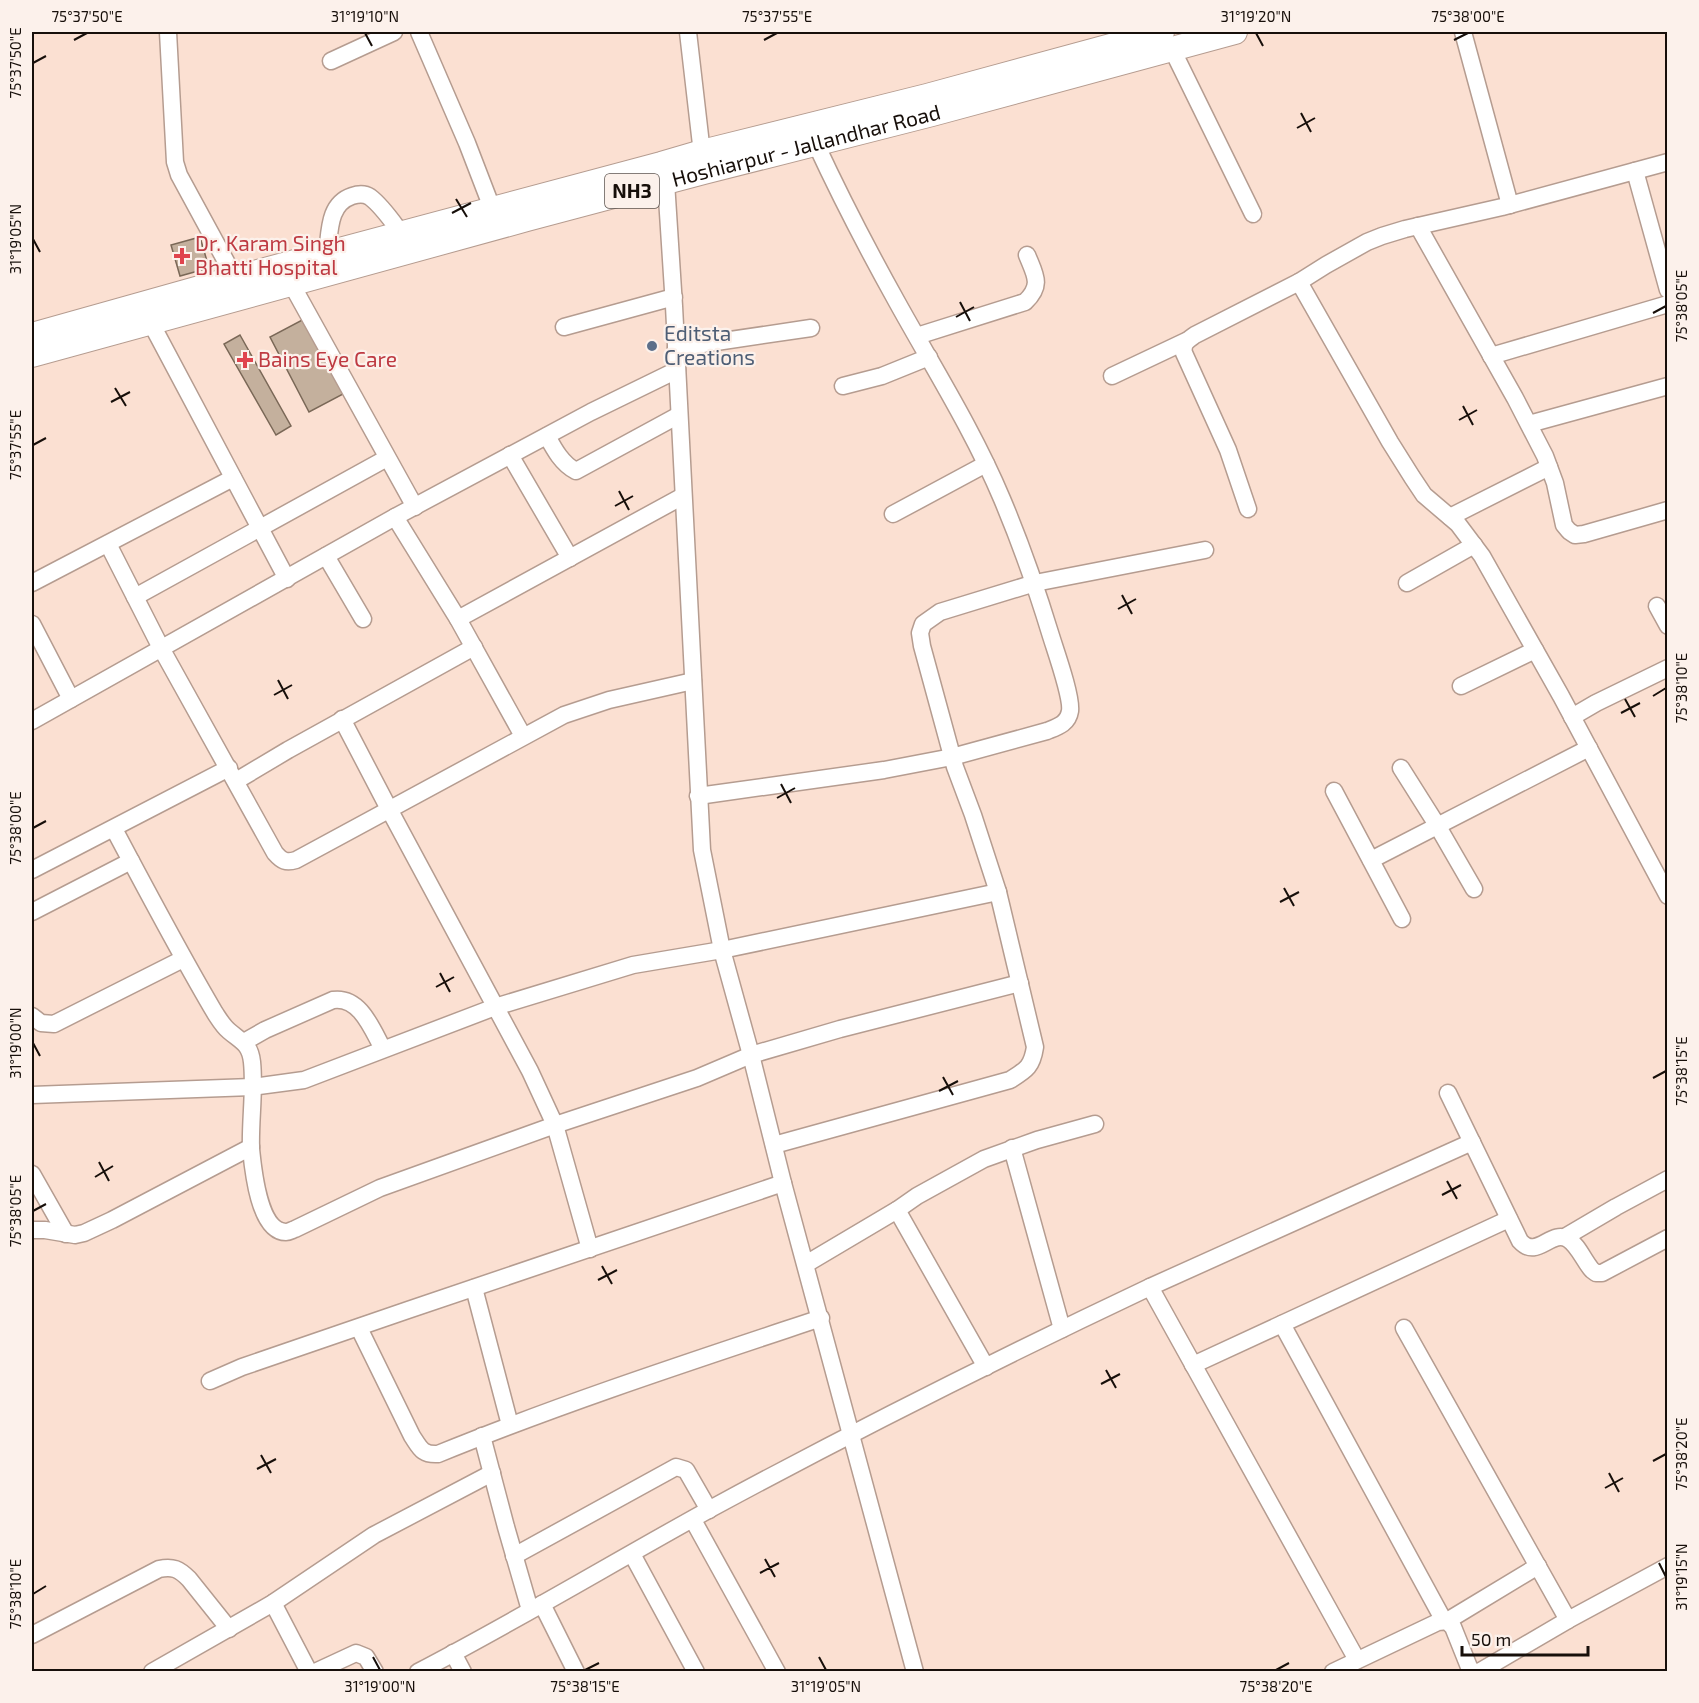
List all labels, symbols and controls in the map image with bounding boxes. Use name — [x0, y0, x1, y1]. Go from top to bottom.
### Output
text: 75°37'50"E — [51, 7, 123, 25]
text: 31°19'10"N — [331, 7, 399, 25]
text: 75°37'55"E — [742, 7, 812, 25]
text: 31°19'20"N — [1221, 7, 1291, 25]
text: 75°38'00"E — [1431, 7, 1505, 25]
text: 75°37'50"E — [6, 27, 24, 99]
street label: Hoshiarpur - Jallandhar Road — [669, 98, 943, 191]
road number: NH3 — [605, 174, 659, 208]
text: 31°19'05"N — [6, 204, 24, 274]
place label: Dr. Karam Singh Bhatti Hospital — [195, 230, 346, 279]
marker: Dr. Karam Singh Bhatti Hospital — [173, 247, 191, 265]
text: 75°38'05"E — [1672, 270, 1690, 342]
place label: Editsta Creations — [664, 320, 755, 369]
marker: Editsta Creations — [645, 339, 659, 353]
place label: Bains Eye Care — [258, 346, 397, 371]
marker: Bains Eye Care — [236, 351, 254, 369]
text: 75°37'55"E — [6, 410, 24, 480]
text: 75°38'10"E — [1672, 653, 1690, 723]
text: 75°38'00"E — [6, 791, 24, 865]
text: 31°19'00"N — [6, 1007, 24, 1079]
text: 75°38'15"E — [1672, 1036, 1690, 1106]
text: 75°38'05"E — [6, 1175, 24, 1247]
text: 75°38'20"E — [1672, 1418, 1690, 1490]
text: 31°19'15"N — [1672, 1543, 1690, 1611]
text: 75°38'10"E — [6, 1559, 24, 1629]
scale bar — [1462, 1619, 1588, 1657]
text: 50 m — [1471, 1628, 1511, 1650]
text: 31°19'00"N — [344, 1677, 416, 1695]
text: 75°38'15"E — [550, 1677, 620, 1695]
text: 31°19'05"N — [791, 1677, 861, 1695]
text: 75°38'20"E — [1240, 1677, 1312, 1695]

